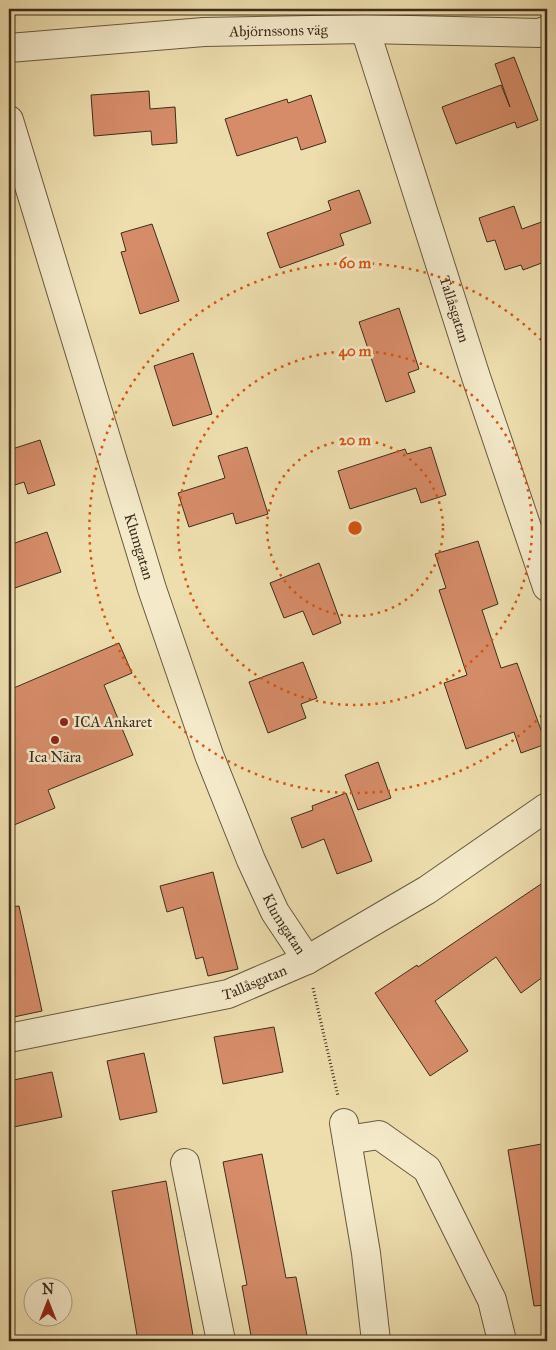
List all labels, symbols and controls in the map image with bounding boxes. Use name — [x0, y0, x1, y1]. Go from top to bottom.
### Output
street label: Abjörnssons väg — [228, 21, 329, 41]
text: 60 m — [339, 254, 372, 272]
street label: Tallåsgatan — [435, 274, 473, 345]
text: 40 m — [339, 342, 372, 361]
text: 20 m — [339, 431, 371, 449]
street label: Klumgatan — [120, 511, 158, 582]
centre of rings — [346, 519, 364, 537]
place label: ICA Ankaret — [74, 713, 153, 731]
marker: ICA Ankaret — [58, 716, 70, 728]
marker: Ica Nära — [49, 734, 61, 746]
place label: Ica Nära — [29, 748, 82, 766]
street label: Klumgatan — [259, 891, 310, 958]
street label: Tallåsgatan — [221, 961, 289, 1004]
north arrow — [22, 1278, 72, 1328]
text: N — [42, 1281, 54, 1298]

